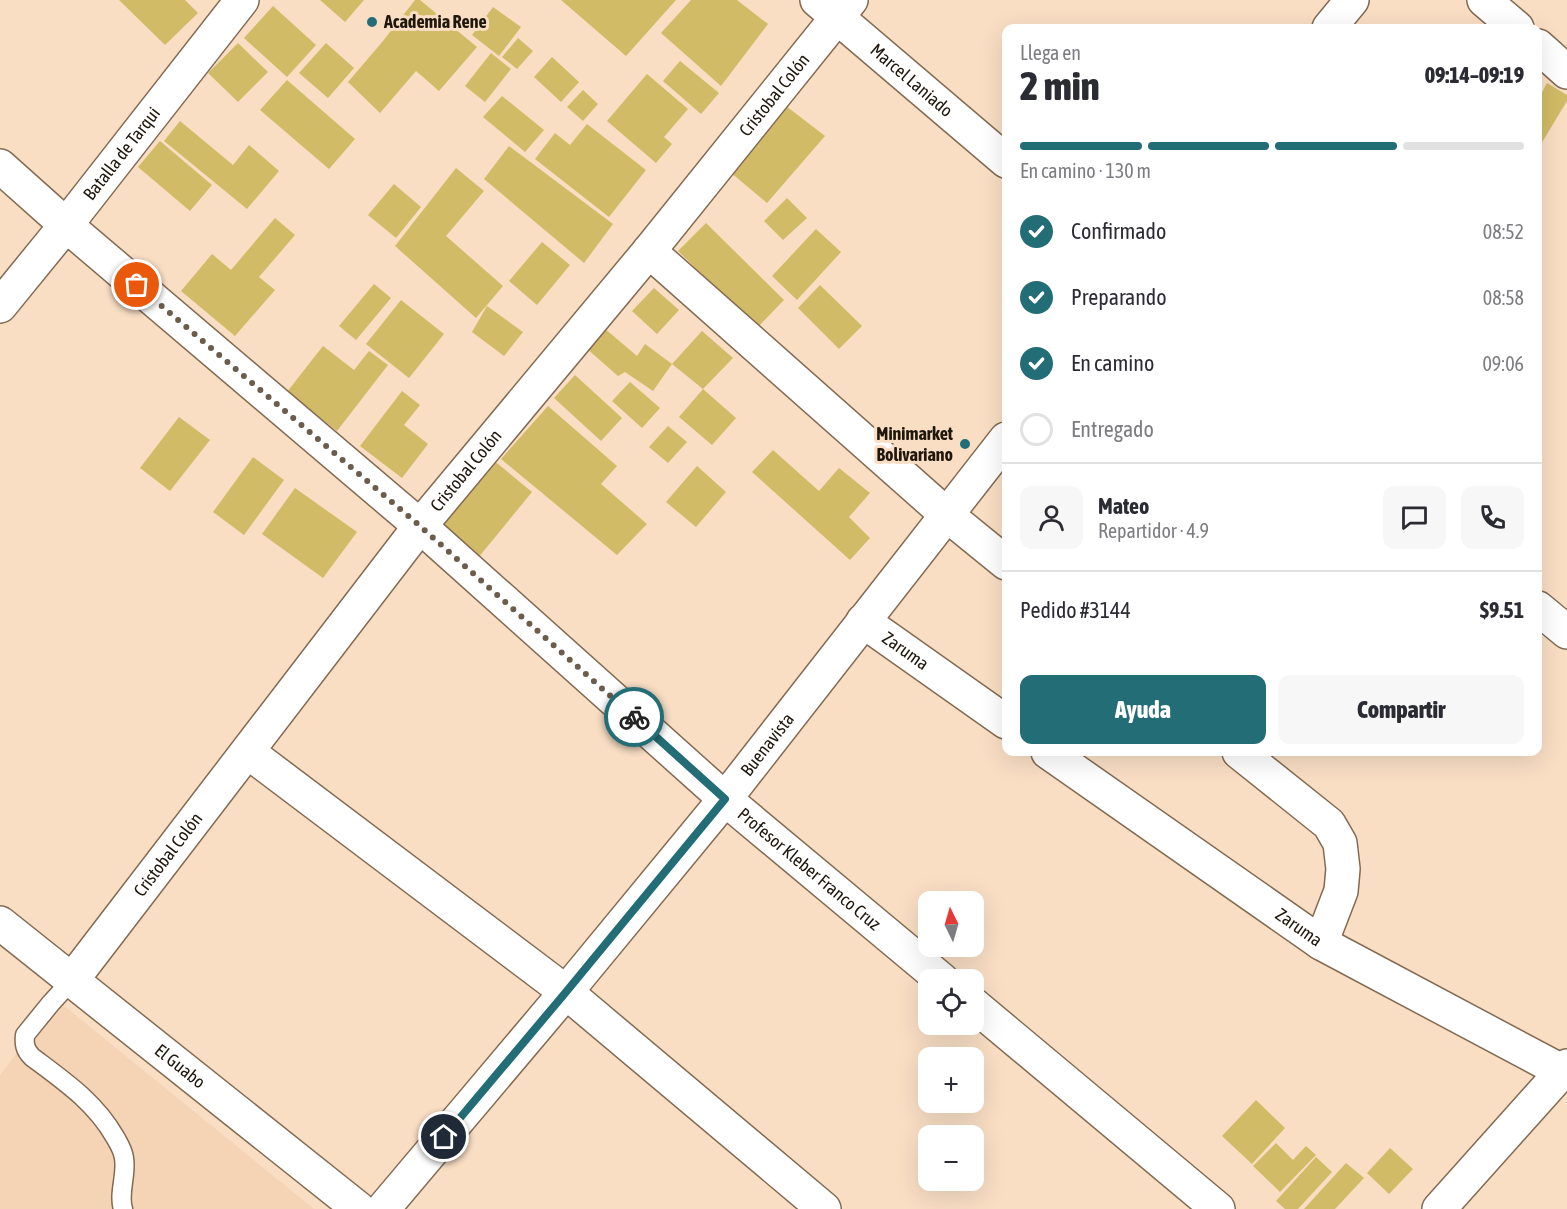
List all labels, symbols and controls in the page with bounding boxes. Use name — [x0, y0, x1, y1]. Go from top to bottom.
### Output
place label: Academia Rene — [383, 11, 487, 32]
marker: Academia Rene — [365, 15, 379, 29]
street label: Marcel Laniado — [866, 39, 957, 121]
text: Llega en — [1020, 41, 1081, 64]
street label: Cristobal Colón — [735, 49, 814, 140]
text: 09:14–09:19 — [1425, 62, 1524, 88]
text: 2 min — [1020, 64, 1100, 108]
street label: Batalla de Tarqui — [79, 103, 164, 204]
text: En camino · 130 m — [1020, 159, 1151, 182]
icon: check — [1020, 215, 1053, 248]
text: Confirmado — [1071, 218, 1166, 244]
text: 08:52 — [1483, 220, 1524, 243]
pin — [111, 259, 162, 310]
icon: bag — [120, 268, 153, 301]
icon: check — [1020, 281, 1053, 314]
text: Preparando — [1071, 284, 1167, 310]
text: 08:58 — [1483, 286, 1524, 309]
icon: check — [1020, 347, 1053, 380]
text: En camino — [1071, 350, 1154, 376]
text: 09:06 — [1482, 352, 1524, 375]
text: Entregado — [1071, 416, 1154, 442]
place label: Minimarket Bolivariano — [876, 423, 954, 465]
street label: Cristobal Colón — [426, 425, 506, 515]
marker: Minimarket Bolivariano — [958, 437, 972, 451]
button: person — [1020, 486, 1083, 549]
button: chat — [1383, 486, 1446, 549]
button: phone — [1461, 486, 1524, 549]
text: Mateo — [1098, 493, 1149, 519]
text: Repartidor · 4.9 — [1098, 519, 1209, 542]
text: Pedido #3144 — [1020, 597, 1131, 623]
text: $9.51 — [1480, 597, 1524, 623]
street label: Zaruma — [879, 627, 933, 674]
button: Ayuda — [1020, 675, 1266, 744]
button: Compartir — [1278, 675, 1524, 744]
courier — [604, 687, 664, 747]
icon: bike — [618, 701, 651, 734]
street label: Buenavista — [736, 709, 798, 780]
street label: Profesor Kleber Franco Cruz — [734, 803, 886, 935]
street label: Cristobal Colón — [129, 808, 206, 900]
north arrow — [918, 891, 984, 957]
map controls — [918, 891, 984, 1191]
street label: Zaruma — [1272, 904, 1326, 950]
button: locate — [918, 969, 984, 1035]
street label: El Guabo — [151, 1039, 210, 1092]
button: + — [918, 1047, 984, 1113]
pin — [418, 1111, 469, 1162]
icon: home — [427, 1120, 460, 1153]
button: − — [918, 1125, 984, 1191]

